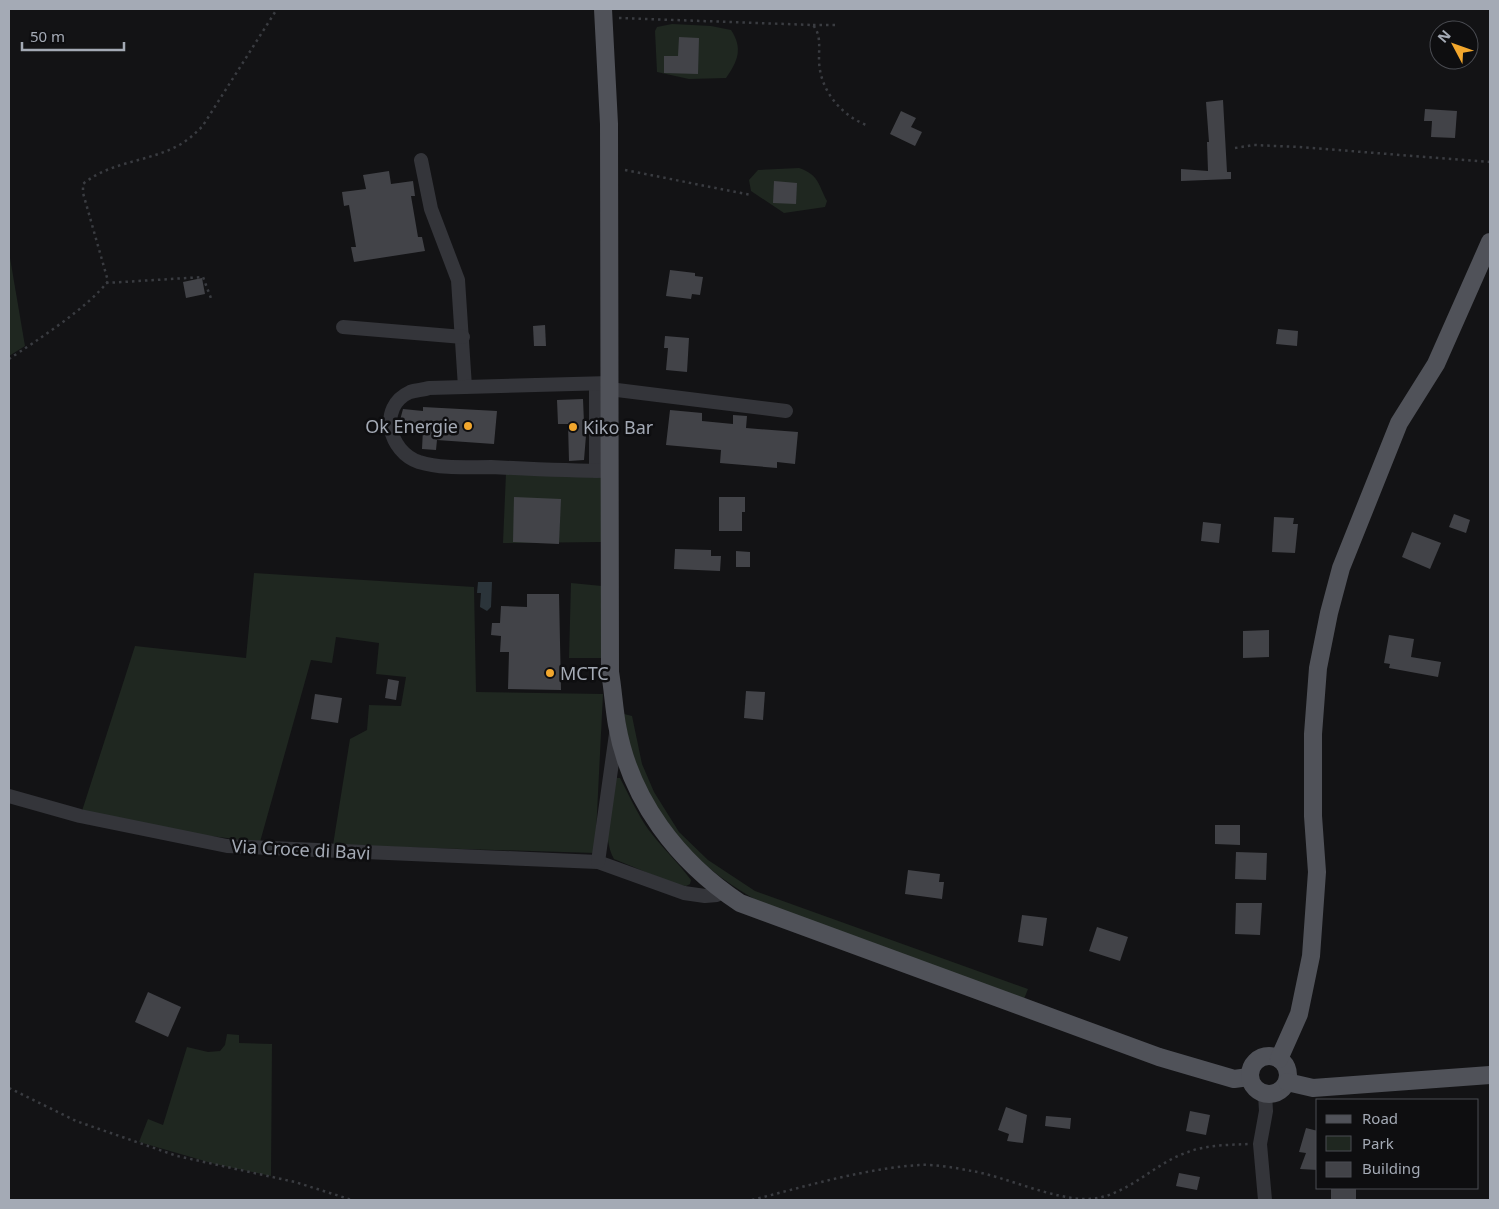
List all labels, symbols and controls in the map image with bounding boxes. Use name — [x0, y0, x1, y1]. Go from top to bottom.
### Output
scale bar — [22, 20, 125, 52]
north arrow — [1429, 20, 1479, 70]
text: 50 m — [30, 26, 65, 46]
text: N — [1433, 26, 1455, 47]
place label: Ok Energie — [365, 414, 458, 438]
place label: Kiko Bar — [583, 415, 654, 439]
marker: Ok Energie — [462, 420, 474, 432]
marker: Kiko Bar — [567, 421, 579, 433]
place label: MCTC — [560, 661, 609, 685]
marker: MCTC — [544, 667, 556, 679]
street label: Via Croce di Bavi — [231, 833, 371, 865]
legend — [1316, 1099, 1479, 1189]
text: Road — [1362, 1108, 1398, 1128]
text: Park — [1362, 1133, 1394, 1153]
text: Building — [1362, 1158, 1420, 1178]

